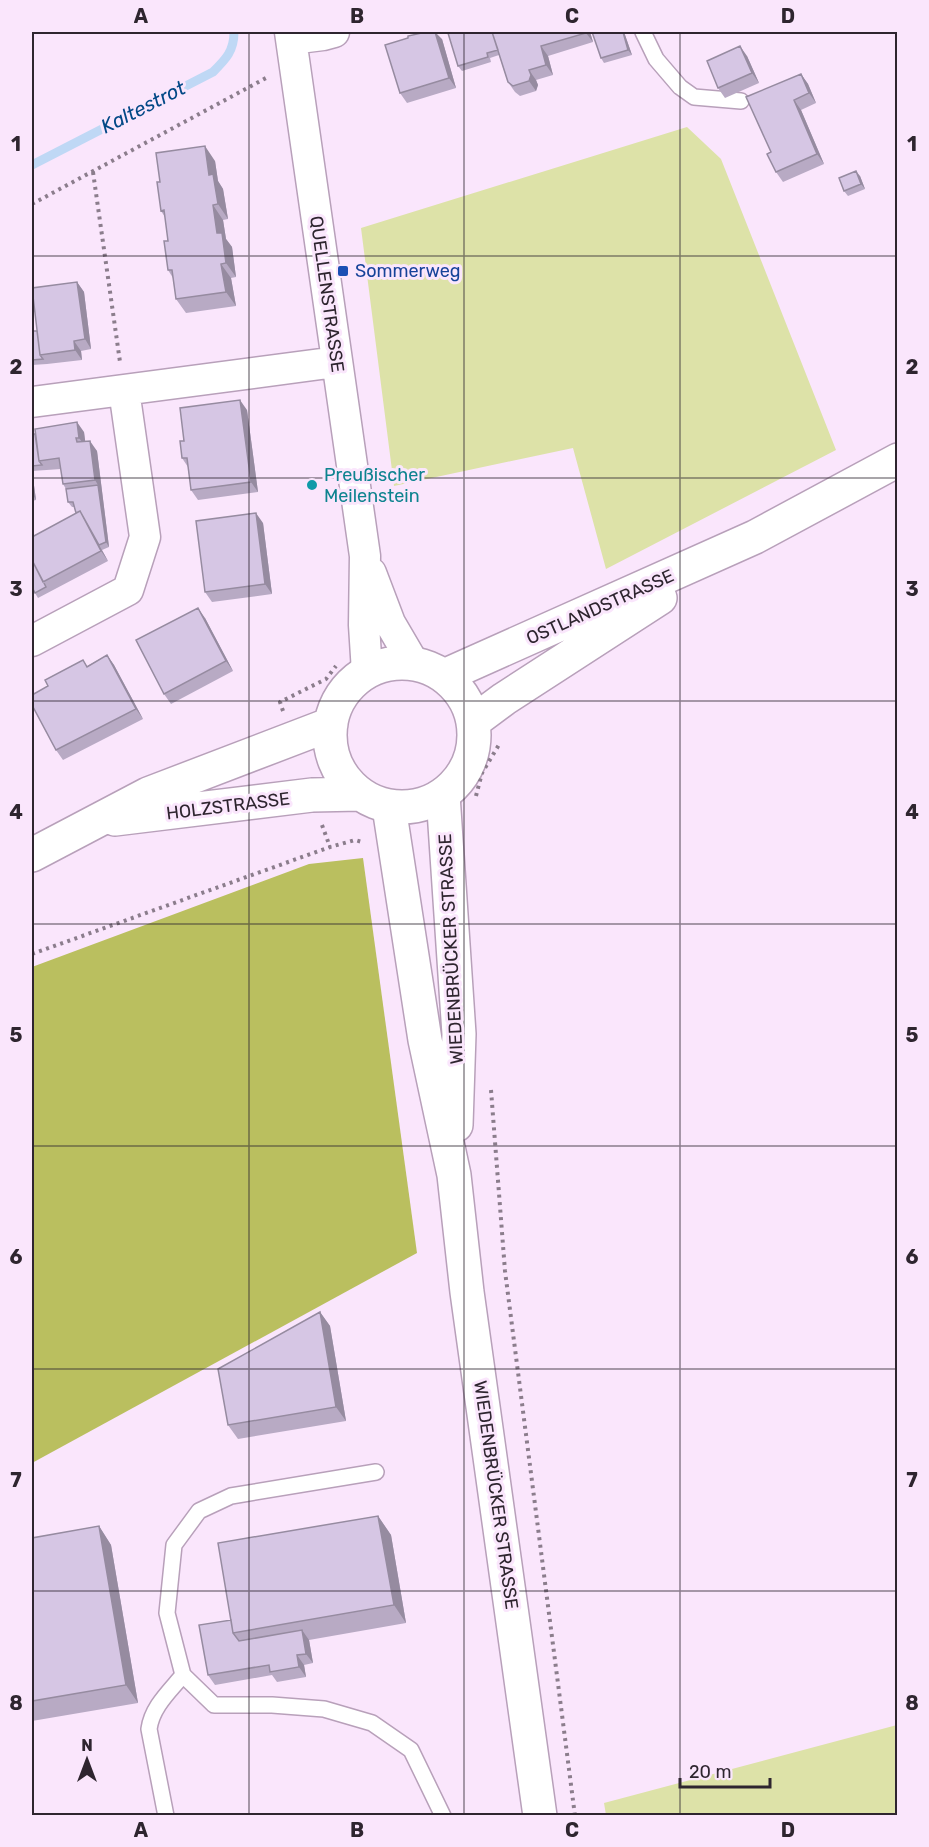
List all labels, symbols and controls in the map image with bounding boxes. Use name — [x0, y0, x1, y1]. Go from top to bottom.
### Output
text: A — [134, 4, 149, 28]
text: B — [350, 4, 364, 28]
text: C — [565, 4, 579, 28]
text: D — [781, 4, 795, 28]
water label: Kaltestrot — [97, 75, 190, 138]
text: 1 — [11, 132, 21, 156]
text: 1 — [907, 132, 917, 156]
street label: QUELLENSTRASSE — [305, 214, 349, 374]
place label: Sommerweg — [355, 260, 460, 282]
marker: Sommerweg — [336, 264, 350, 278]
text: 2 — [10, 355, 23, 379]
text: 2 — [906, 355, 919, 379]
place label: Preußischer Meilenstein — [324, 464, 425, 507]
marker: Preußischer Meilenstein — [305, 478, 319, 492]
street label: OSTLANDSTRASSE — [523, 565, 677, 649]
text: 3 — [9, 577, 23, 601]
text: 3 — [905, 577, 919, 601]
street label: HOLZSTRASSE — [165, 788, 291, 824]
text: 4 — [9, 800, 23, 824]
text: 4 — [905, 800, 919, 824]
street label: WIEDENBRÜCKER STRASSE — [434, 833, 468, 1065]
text: 5 — [10, 1023, 23, 1047]
text: 5 — [906, 1023, 919, 1047]
text: 6 — [9, 1245, 23, 1269]
text: 6 — [905, 1245, 919, 1269]
street label: WIEDENBRÜCKER STRASSE — [469, 1379, 523, 1611]
text: 7 — [10, 1468, 22, 1492]
text: 7 — [906, 1468, 918, 1492]
text: 8 — [9, 1691, 23, 1715]
text: 8 — [905, 1691, 919, 1715]
north arrow — [57, 1730, 117, 1790]
text: N — [81, 1736, 93, 1755]
scale bar — [680, 1751, 770, 1789]
text: 20 m — [689, 1761, 731, 1783]
text: A — [134, 1818, 149, 1842]
text: B — [350, 1818, 364, 1842]
text: C — [565, 1818, 579, 1842]
text: D — [781, 1818, 795, 1842]

